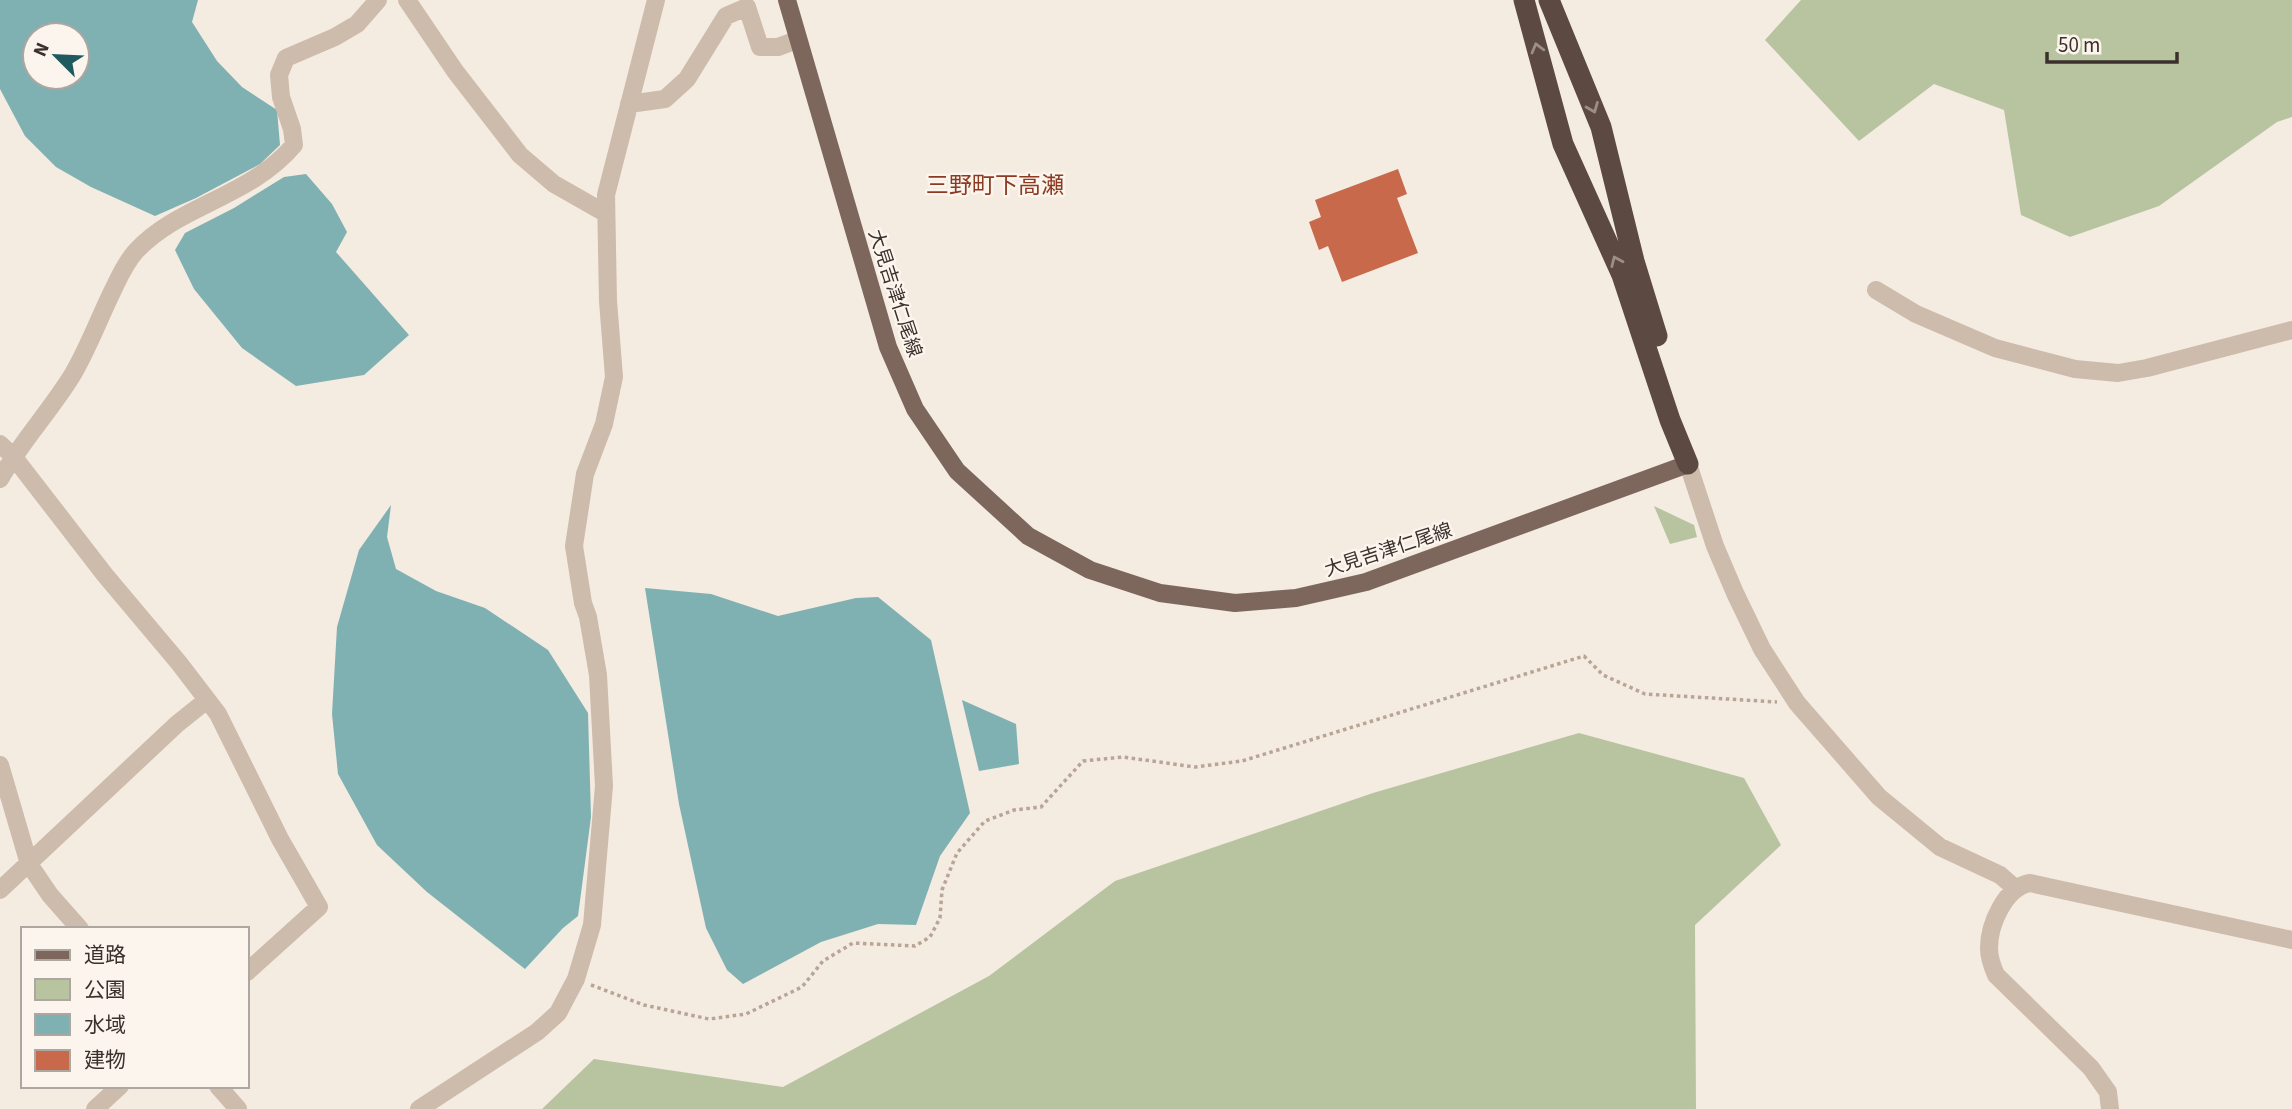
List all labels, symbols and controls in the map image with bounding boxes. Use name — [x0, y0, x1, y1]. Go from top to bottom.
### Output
north arrow — [21, 21, 91, 91]
scale bar — [2047, 21, 2176, 65]
text: 50 m — [2058, 30, 2100, 60]
text: N — [27, 38, 57, 61]
one-way arrow — [1531, 43, 1546, 55]
one-way arrow — [1585, 102, 1599, 114]
district label: 三野町下高瀬 — [926, 169, 1064, 202]
street label: 大見吉津仁尾線 — [861, 226, 928, 361]
one-way arrow — [1610, 256, 1624, 268]
street label: 大見吉津仁尾線 — [1321, 517, 1456, 584]
legend — [21, 927, 248, 1088]
text: 道路 — [84, 940, 126, 970]
text: 公園 — [84, 975, 126, 1005]
text: 水域 — [84, 1010, 126, 1040]
text: 建物 — [84, 1045, 126, 1075]

